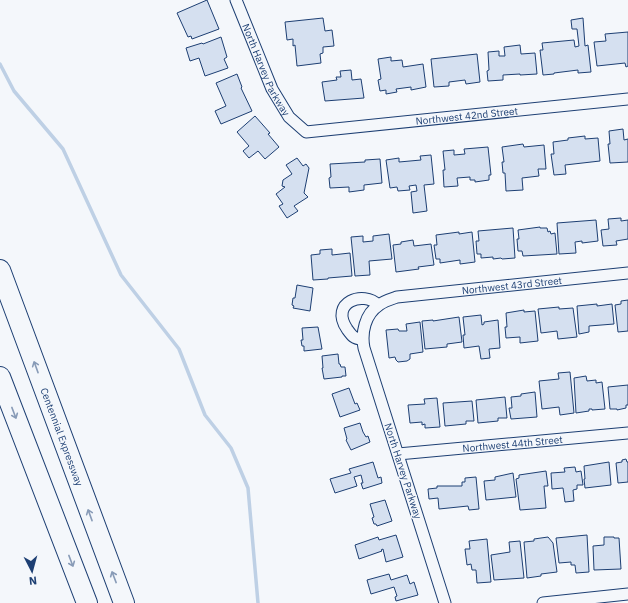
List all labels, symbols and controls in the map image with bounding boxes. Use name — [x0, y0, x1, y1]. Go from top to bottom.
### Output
street label: North Harvey Parkway — [240, 22, 293, 118]
street label: Northwest 42nd Street — [415, 104, 519, 127]
street label: Northwest 43rd Street — [461, 273, 563, 297]
one-way arrow — [31, 361, 39, 373]
street label: Centennial Expressway — [38, 386, 86, 488]
one-way arrow — [11, 407, 19, 419]
street label: North Harvey Parkway — [381, 422, 425, 520]
street label: Northwest 44th Street — [462, 432, 564, 455]
one-way arrow — [86, 510, 94, 522]
north arrow — [12, 551, 52, 591]
one-way arrow — [67, 554, 75, 566]
one-way arrow — [109, 572, 117, 584]
text: N — [28, 574, 38, 588]

